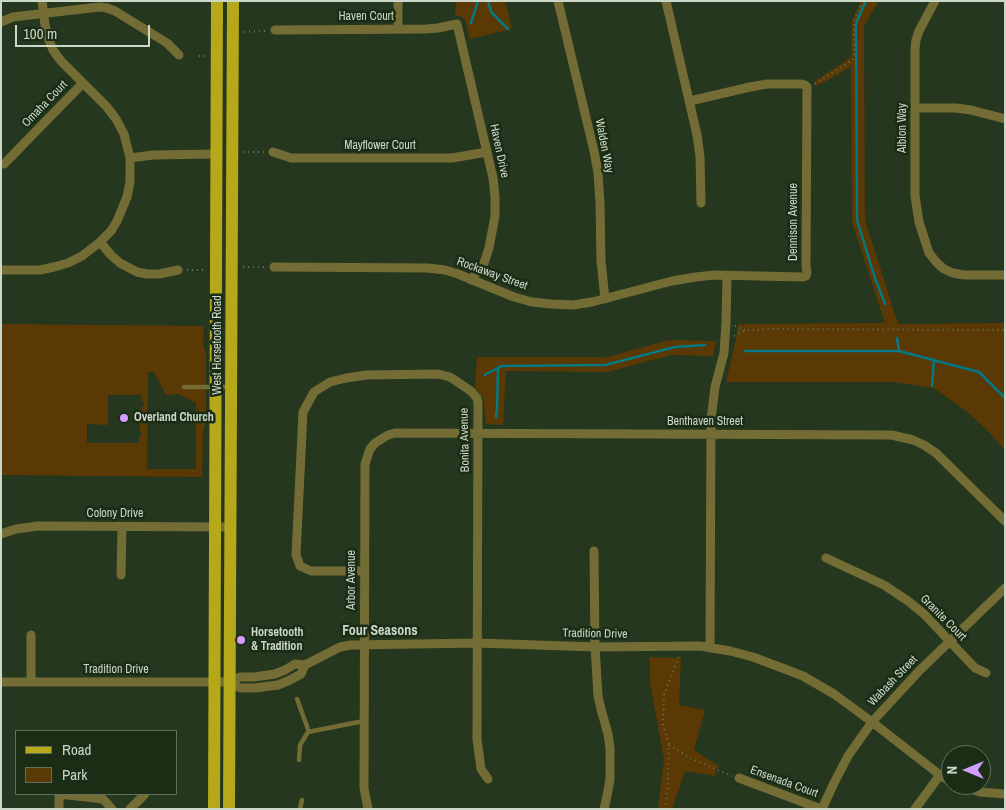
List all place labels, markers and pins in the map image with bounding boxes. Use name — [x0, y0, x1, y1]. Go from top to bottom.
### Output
place label: Overland Church — [134, 411, 214, 425]
marker: Overland Church — [118, 412, 130, 424]
place label: Horsetooth & Tradition — [251, 626, 303, 654]
marker: Horsetooth & Tradition — [235, 634, 247, 646]

